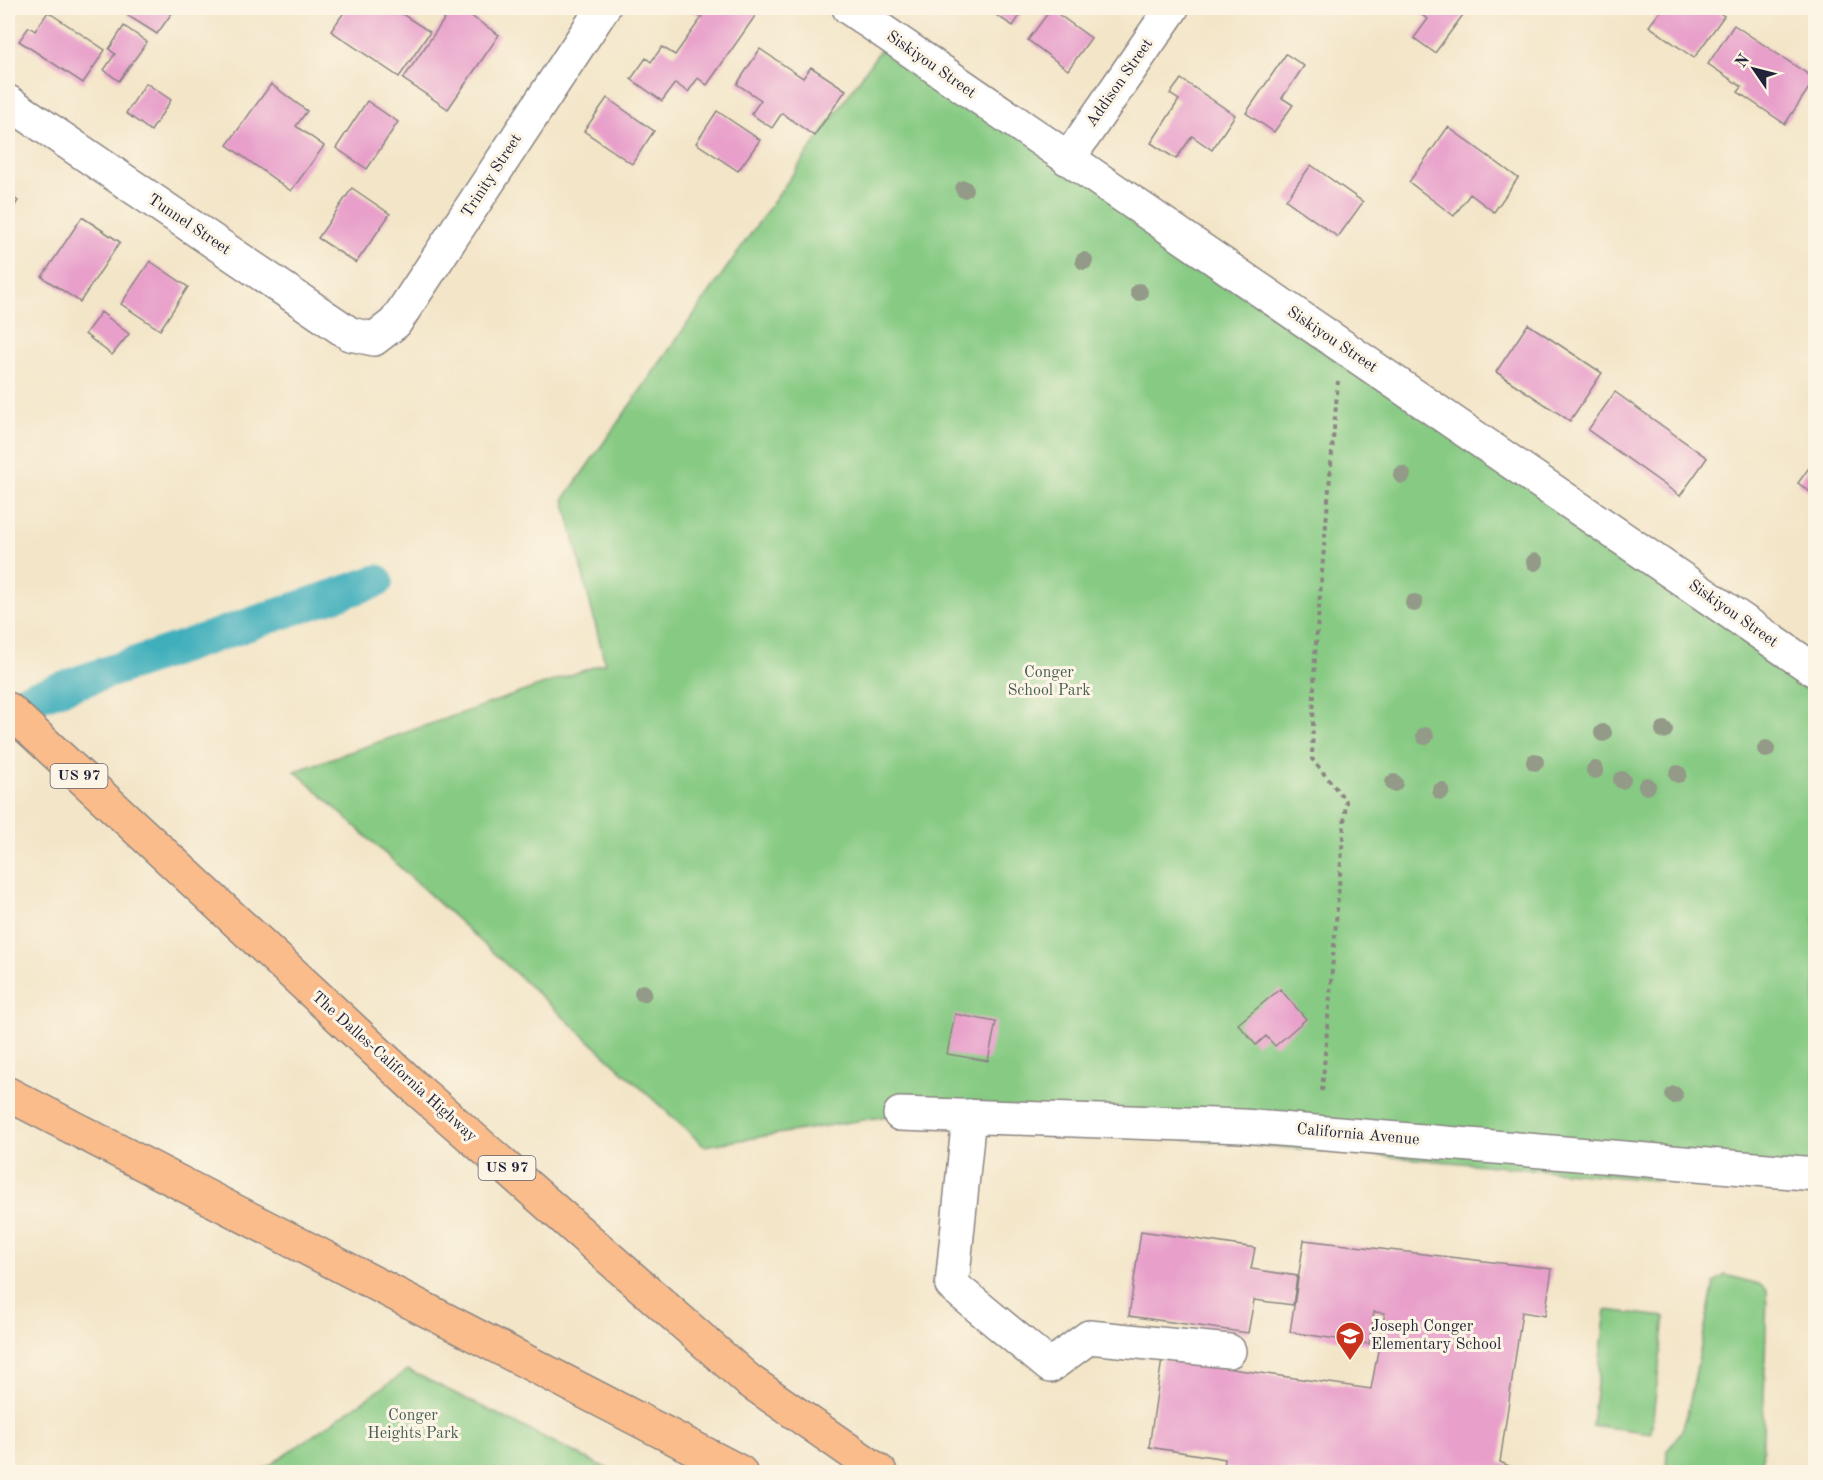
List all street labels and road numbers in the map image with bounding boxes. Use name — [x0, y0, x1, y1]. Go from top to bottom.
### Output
street label: Siskiyou Street — [883, 28, 979, 102]
street label: Addison Street — [1084, 36, 1157, 130]
street label: Trinity Street — [459, 131, 525, 221]
street label: Tunnel Street — [145, 192, 234, 259]
street label: Siskiyou Street — [1284, 304, 1380, 376]
street label: Siskiyou Street — [1685, 577, 1781, 651]
road number: US 97 — [50, 764, 107, 788]
street label: The Dalles-California Highway — [308, 989, 480, 1146]
street label: California Avenue — [1296, 1122, 1420, 1148]
road number: US 97 — [478, 1156, 536, 1180]

